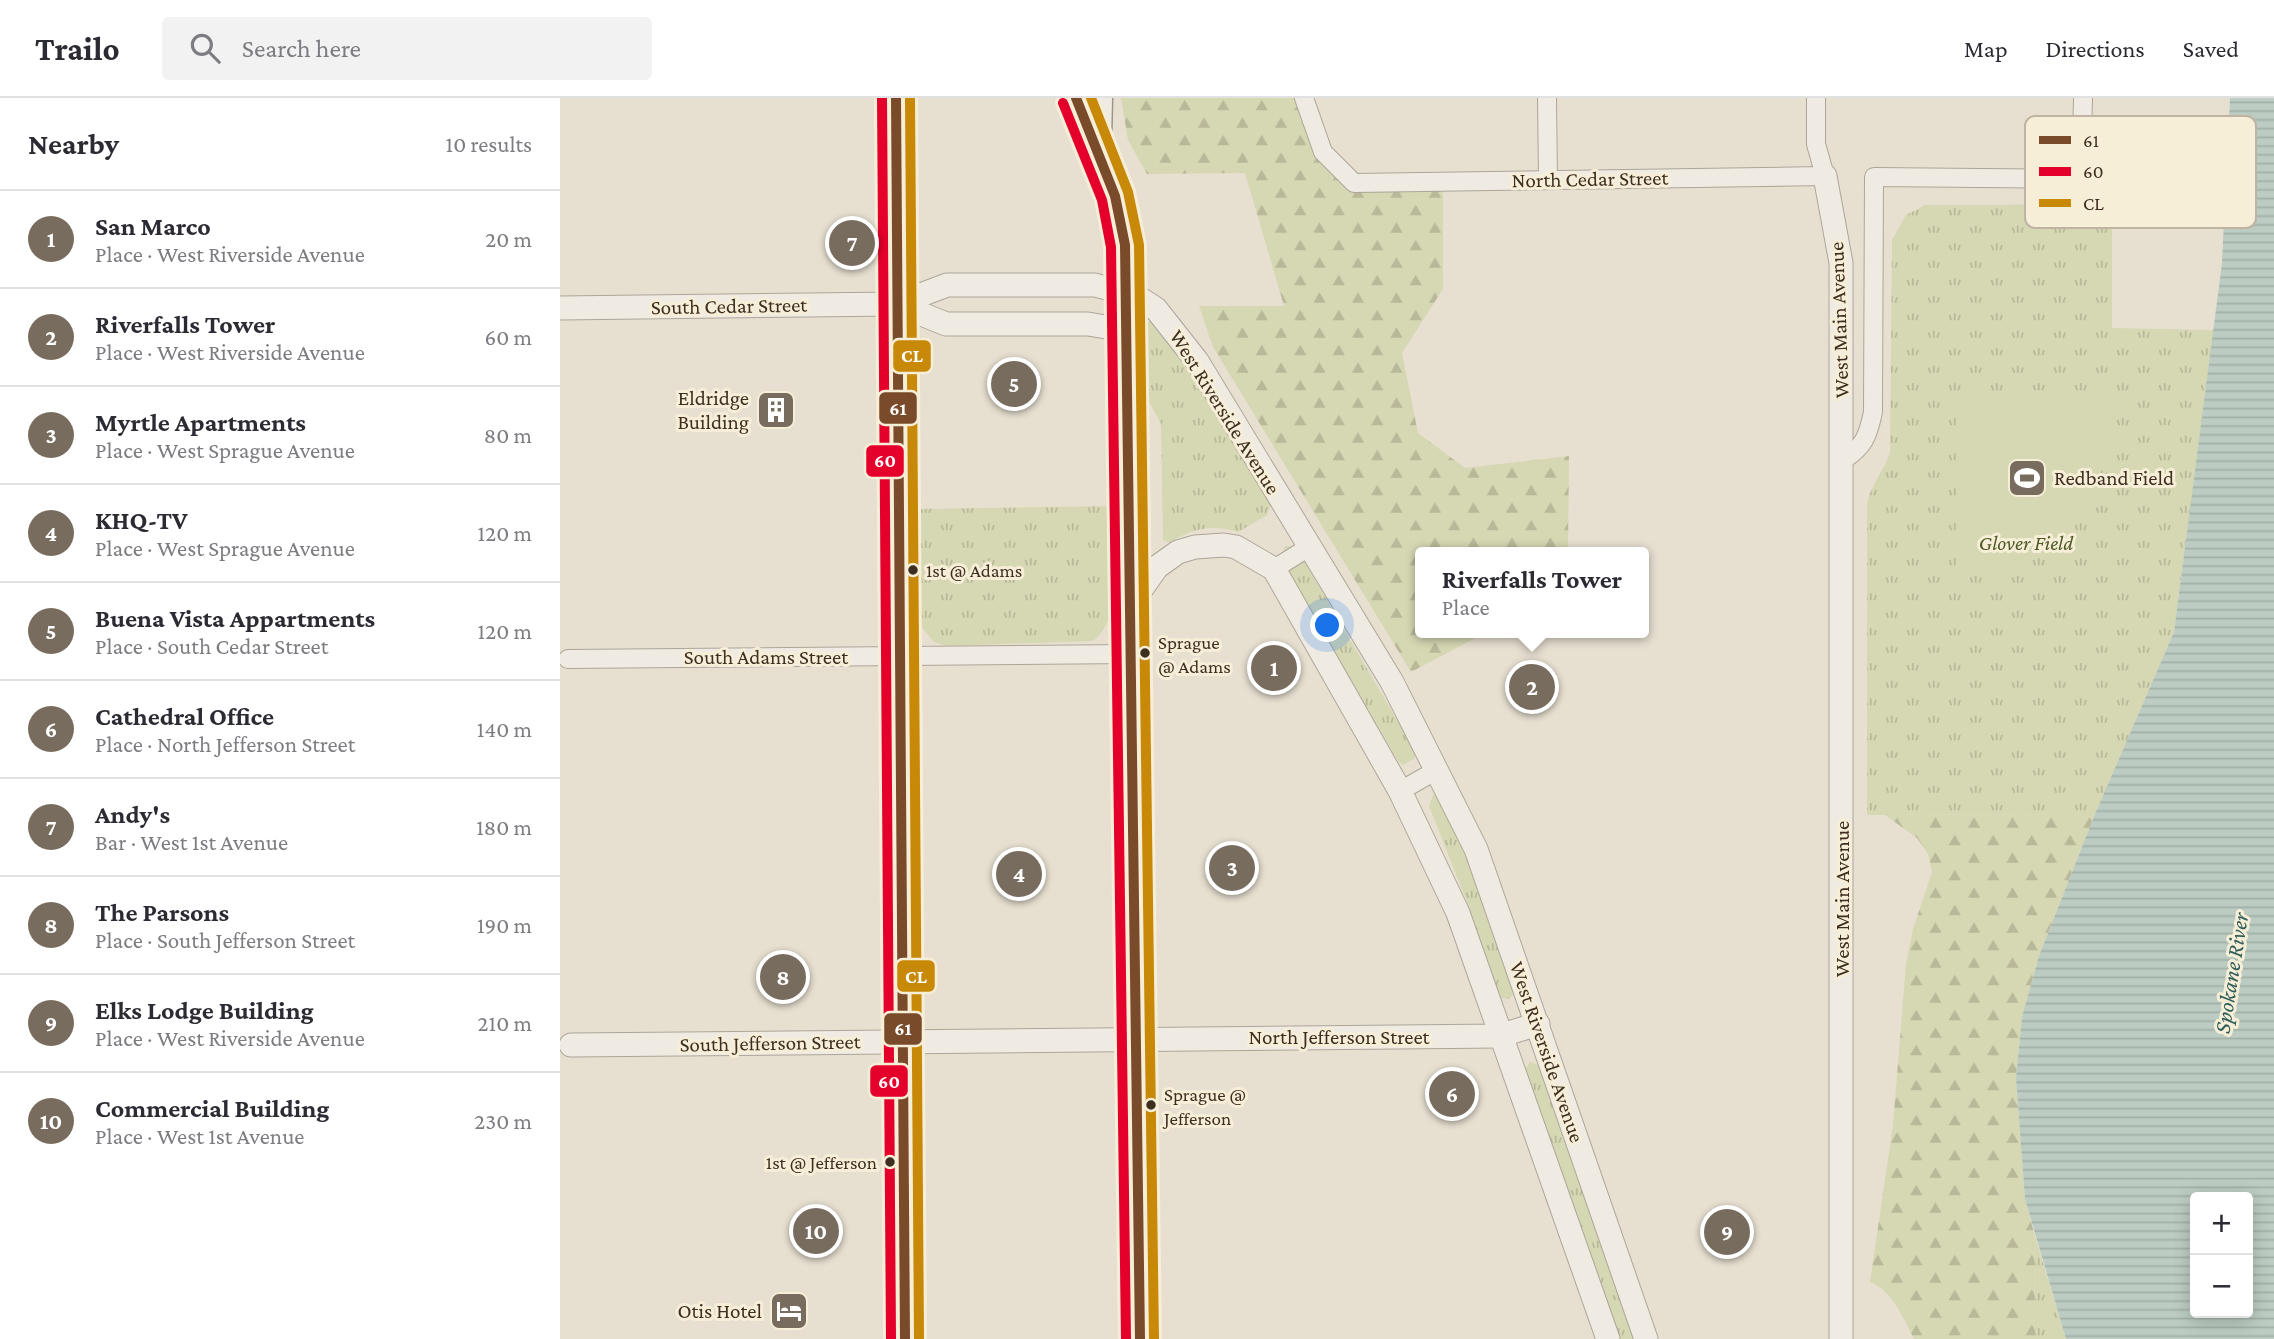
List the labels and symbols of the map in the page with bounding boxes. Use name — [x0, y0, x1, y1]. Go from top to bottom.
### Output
legend — [2025, 116, 2256, 228]
text: 61 — [2083, 130, 2099, 151]
text: 60 — [2083, 161, 2103, 182]
street label: North Cedar Street — [1511, 166, 1670, 192]
text: CL — [2083, 193, 2104, 214]
pin: 7 — [829, 217, 875, 269]
street label: West Main Avenue — [1824, 241, 1854, 399]
street label: South Cedar Street — [651, 293, 808, 319]
street label: West Riverside Avenue — [1165, 325, 1285, 499]
line badge: CL — [892, 339, 932, 373]
text: CL — [901, 345, 924, 366]
pin: 5 — [991, 358, 1037, 410]
place label: Eldridge Building — [677, 386, 749, 434]
building icon: Eldridge Building — [755, 389, 797, 431]
line badge: 61 — [878, 391, 918, 425]
text: 61 — [889, 398, 907, 419]
line badge: 60 — [865, 444, 905, 478]
text: 60 — [874, 450, 896, 471]
sports icon: Redband Field — [2006, 457, 2048, 499]
place label: Redband Field — [2054, 466, 2174, 490]
park label: Glover Field — [1979, 531, 2074, 555]
place label: 1st @ Adams — [926, 560, 1022, 581]
marker: 1st @ Adams — [906, 563, 920, 577]
your location — [1310, 608, 1344, 642]
place label: Sprague @ Adams — [1158, 632, 1231, 677]
pin: 1 — [1251, 642, 1297, 694]
street label: South Adams Street — [684, 645, 849, 669]
marker: Sprague @ Adams — [1138, 646, 1152, 660]
pin: 2 — [1509, 661, 1555, 713]
street label: West Main Avenue — [1830, 821, 1854, 977]
pin: 3 — [1209, 842, 1255, 894]
pin: 4 — [996, 848, 1042, 900]
water label: Spokane River — [2209, 910, 2254, 1035]
pin: 8 — [760, 951, 806, 1003]
street label: West Riverside Avenue — [1505, 958, 1589, 1146]
line badge: CL — [896, 959, 936, 993]
text: CL — [905, 966, 928, 987]
line badge: 61 — [883, 1012, 923, 1046]
text: 61 — [894, 1018, 912, 1039]
street label: North Jefferson Street — [1248, 1025, 1431, 1049]
street label: South Jefferson Street — [679, 1029, 862, 1057]
line badge: 60 — [869, 1064, 909, 1098]
pin: 6 — [1429, 1068, 1475, 1120]
text: 60 — [878, 1071, 900, 1092]
place label: Sprague @ Jefferson — [1162, 1084, 1246, 1129]
marker: Sprague @ Jefferson — [1144, 1098, 1158, 1112]
place label: 1st @ Jefferson — [766, 1152, 877, 1173]
marker: 1st @ Jefferson — [883, 1155, 897, 1169]
pin: 10 — [793, 1205, 839, 1257]
pin: 9 — [1704, 1206, 1750, 1258]
hotel icon: Otis Hotel — [768, 1290, 810, 1332]
place label: Otis Hotel — [678, 1299, 762, 1323]

